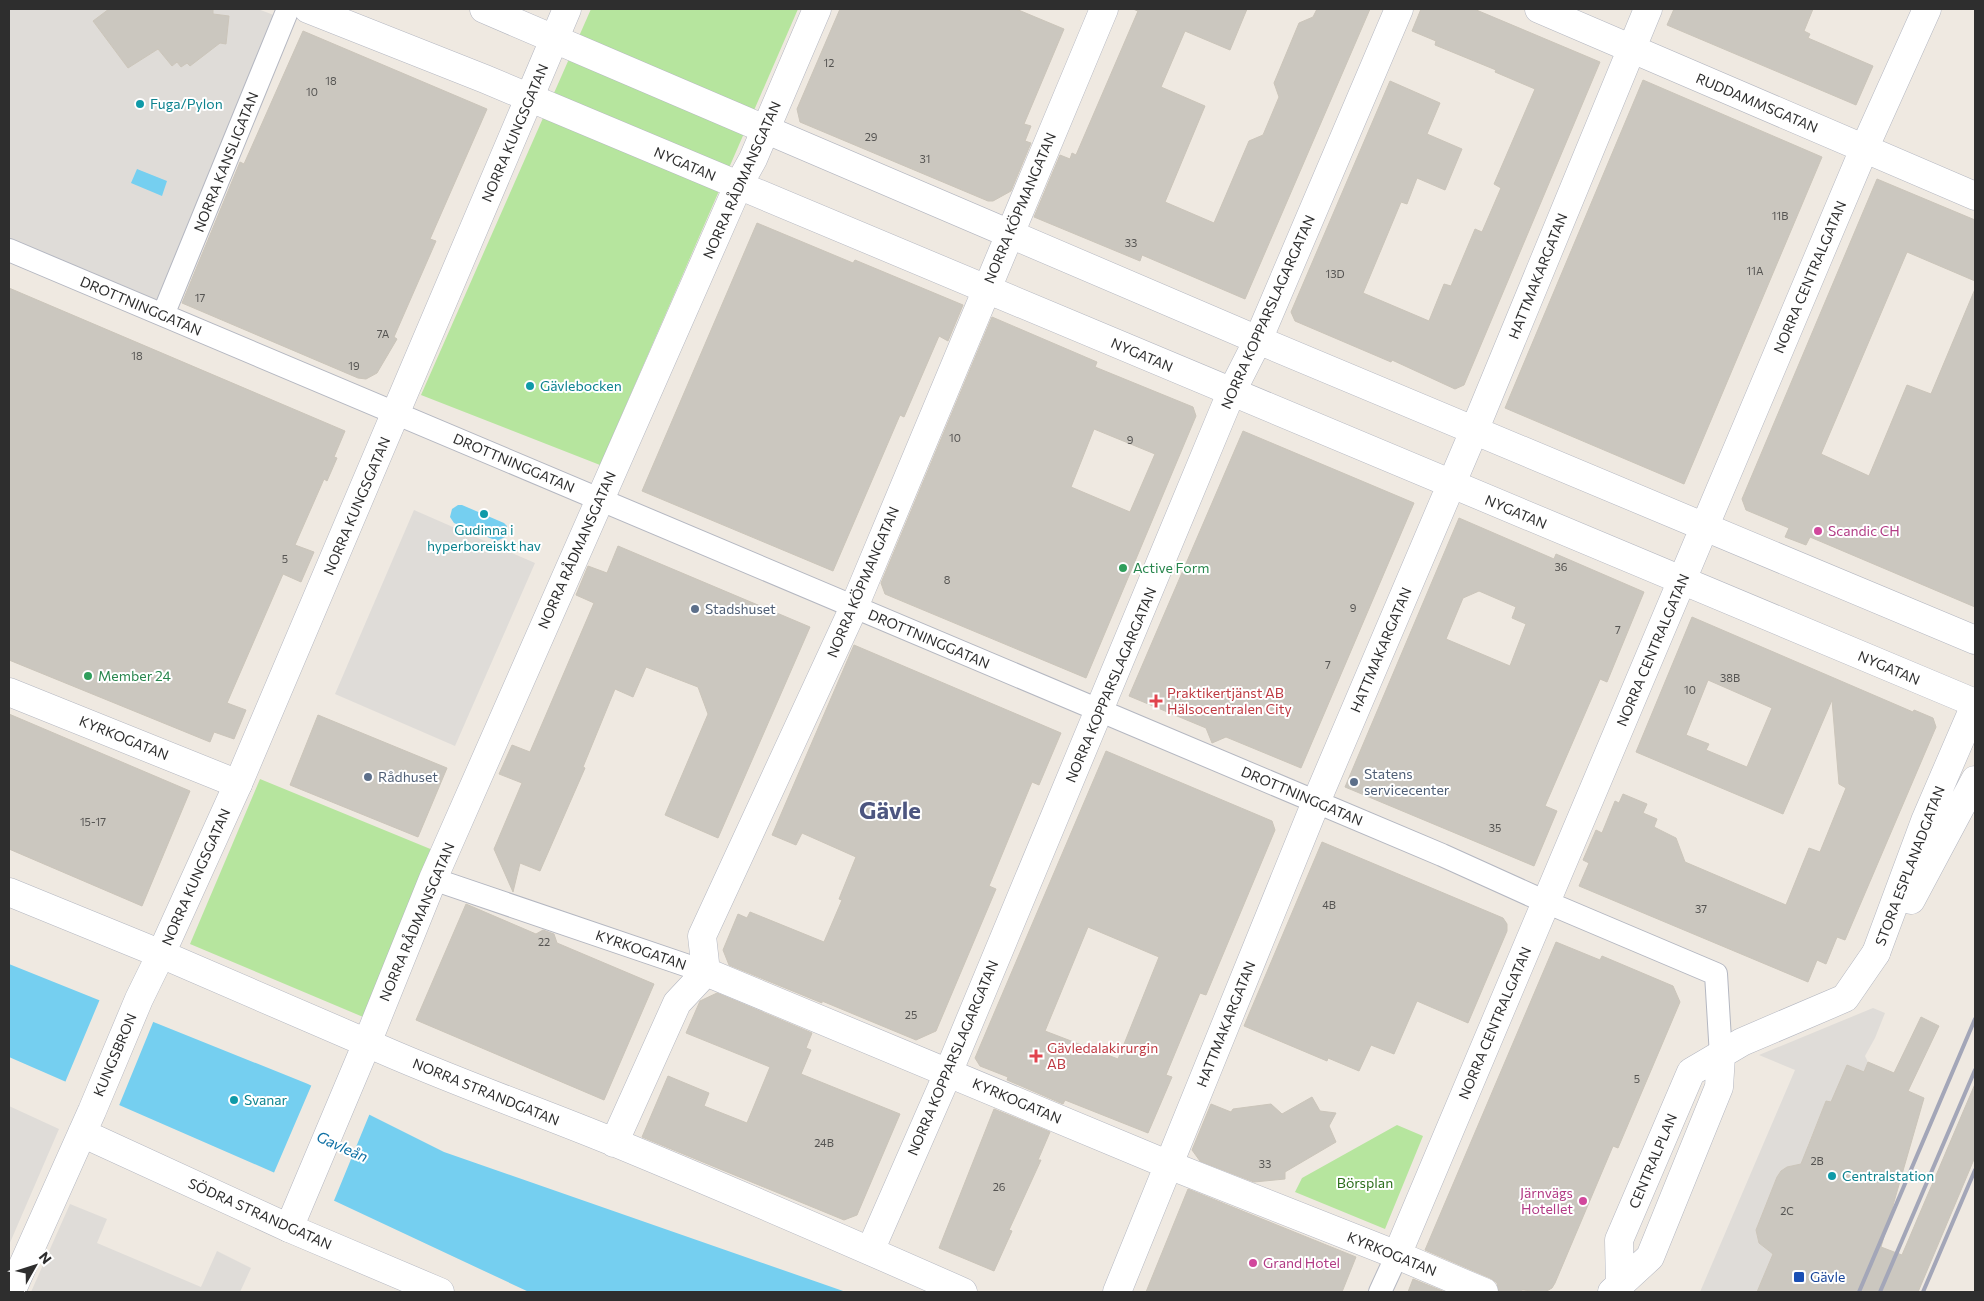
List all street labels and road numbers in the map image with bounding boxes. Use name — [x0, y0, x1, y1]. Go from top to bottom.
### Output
street label: NORRA KUNGSGATAN — [478, 61, 551, 204]
street label: RUDDAMMSGATAN — [1694, 69, 1821, 136]
street label: NORRA KANSLIGATAN — [190, 89, 261, 234]
street label: NORRA RÅDMANSGATAN — [699, 98, 784, 261]
street label: NORRA KÖPMANGATAN — [980, 130, 1059, 286]
street label: NYGATAN — [652, 143, 719, 184]
street label: NORRA CENTRALGATAN — [1770, 198, 1849, 356]
street label: HATTMAKARGATAN — [1504, 210, 1571, 341]
street label: NORRA KOPPARSLAGARGATAN — [1217, 212, 1318, 411]
street label: DROTTNINGGATAN — [78, 272, 205, 339]
street label: NYGATAN — [1109, 334, 1176, 375]
street label: DROTTNINGGATAN — [451, 429, 578, 496]
street label: NORRA KUNGSGATAN — [320, 434, 393, 577]
street label: NORRA RÅDMANSGATAN — [534, 468, 619, 631]
street label: NYGATAN — [1483, 491, 1550, 532]
street label: NORRA KÖPMANGATAN — [823, 504, 902, 660]
street label: NORRA CENTRALGATAN — [1613, 571, 1692, 729]
street label: NORRA KOPPARSLAGARGATAN — [1062, 585, 1159, 785]
street label: HATTMAKARGATAN — [1346, 585, 1415, 715]
street label: DROTTNINGGATAN — [866, 605, 993, 672]
street label: NYGATAN — [1856, 647, 1923, 688]
street label: KYRKOGATAN — [77, 712, 171, 763]
street label: DROTTNINGGATAN — [1239, 762, 1366, 829]
street label: STORA ESPLANADGATAN — [1871, 783, 1948, 948]
street label: NORRA KUNGSGATAN — [158, 806, 233, 948]
street label: NORRA RÅDMANSGATAN — [375, 840, 458, 1004]
street label: KYRKOGATAN — [594, 926, 689, 973]
street label: NORRA CENTRALGATAN — [1455, 944, 1534, 1102]
street label: NORRA KOPPARSLAGARGATAN — [904, 958, 1001, 1158]
street label: HATTMAKARGATAN — [1192, 958, 1259, 1089]
street label: KUNGSBRON — [89, 1011, 140, 1099]
street label: NORRA STRANDGATAN — [410, 1054, 562, 1129]
street label: KYRKOGATAN — [970, 1074, 1064, 1127]
street label: CENTRALPLAN — [1625, 1111, 1680, 1211]
street label: SÖDRA STRANDGATAN — [186, 1174, 335, 1253]
street label: KYRKOGATAN — [1345, 1228, 1439, 1279]

